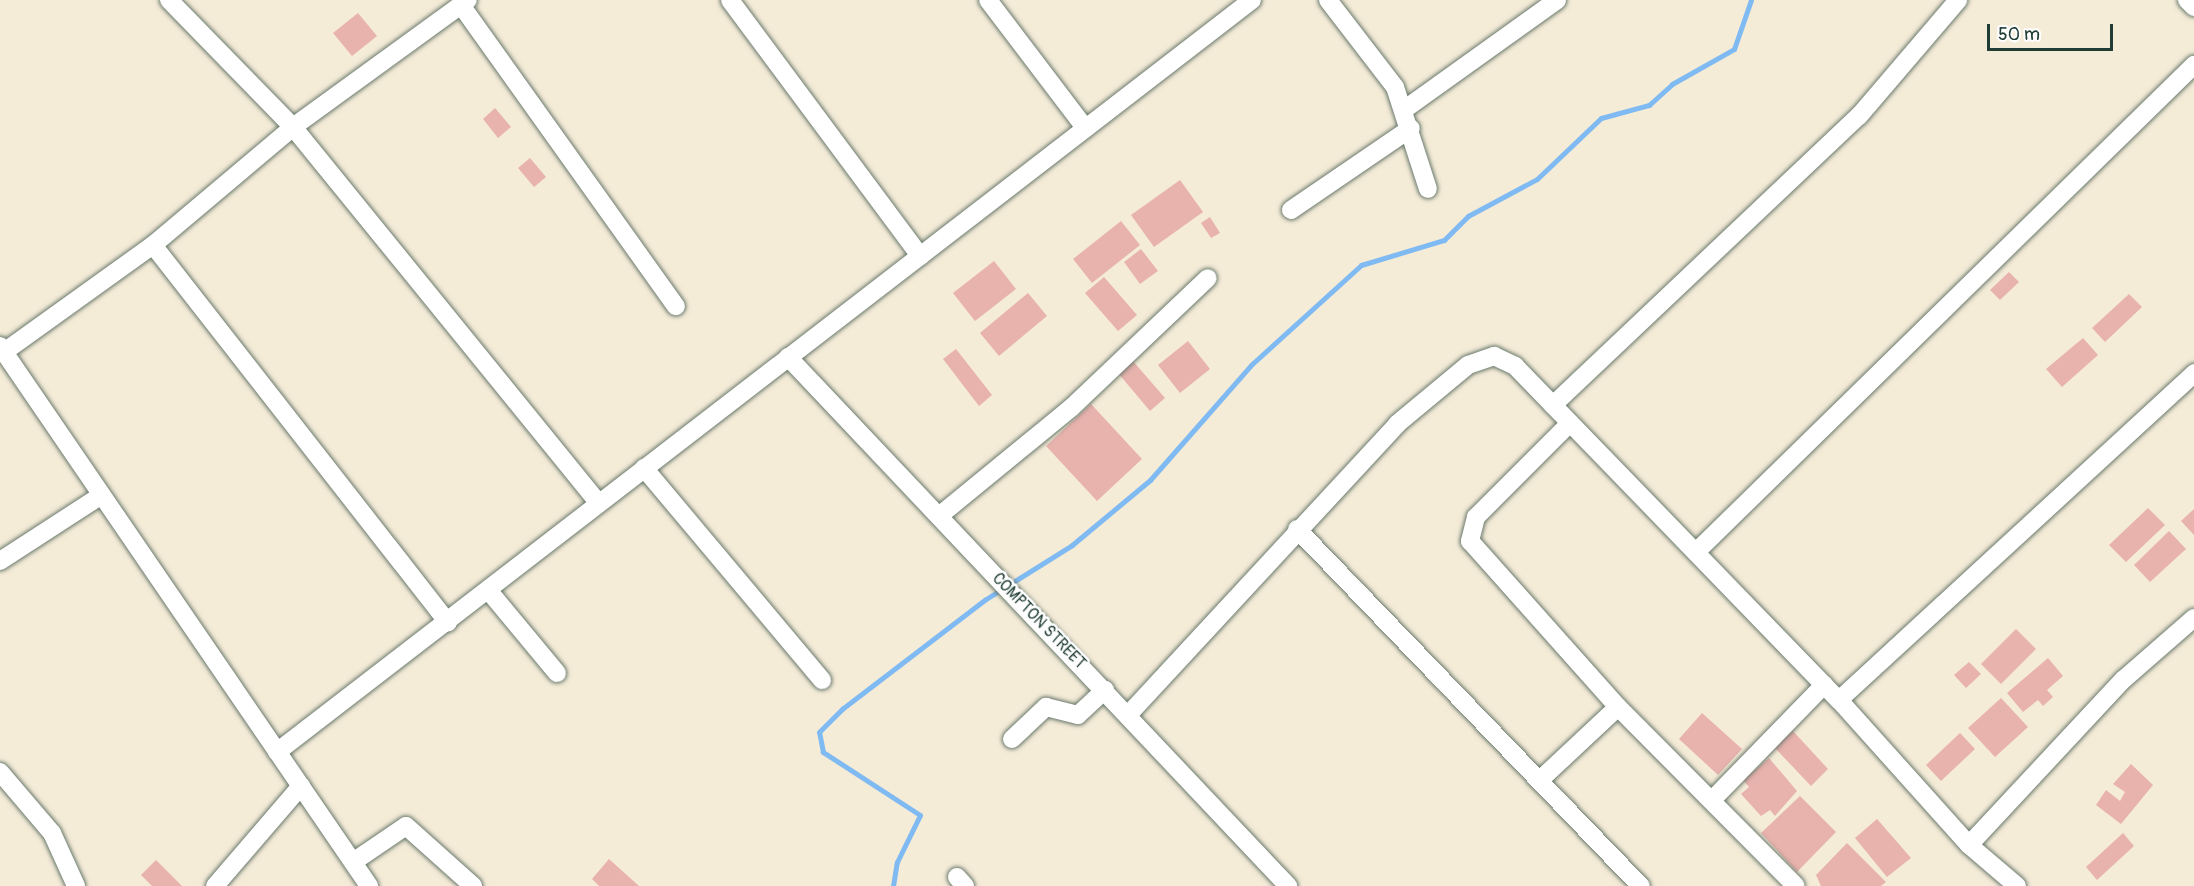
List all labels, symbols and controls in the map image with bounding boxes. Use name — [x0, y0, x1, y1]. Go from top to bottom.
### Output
scale bar — [1990, 12, 2116, 50]
text: 50 m — [1998, 23, 2040, 46]
street label: COMPTON STREET — [988, 569, 1090, 673]

